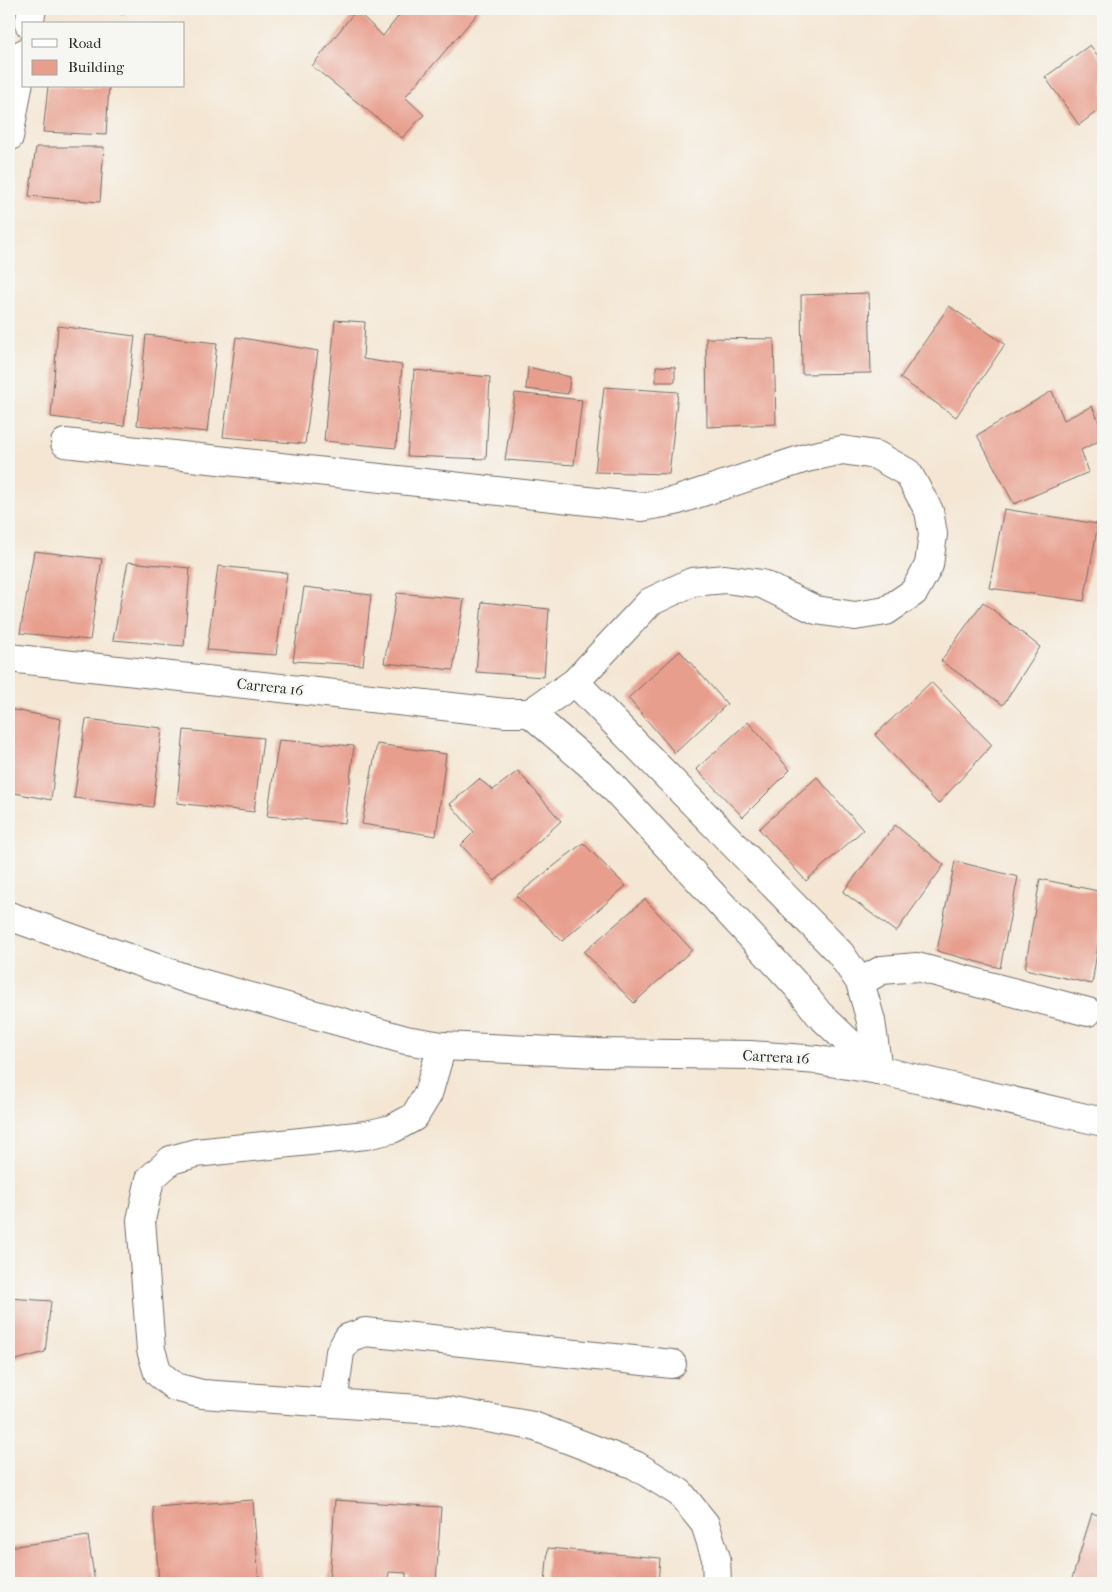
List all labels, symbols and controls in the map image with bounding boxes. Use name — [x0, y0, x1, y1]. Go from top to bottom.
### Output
legend — [22, 22, 185, 88]
text: Road — [68, 34, 102, 52]
text: Building — [68, 58, 125, 76]
street label: Carrera 16 — [236, 675, 305, 700]
street label: Carrera 16 — [742, 1046, 811, 1068]

